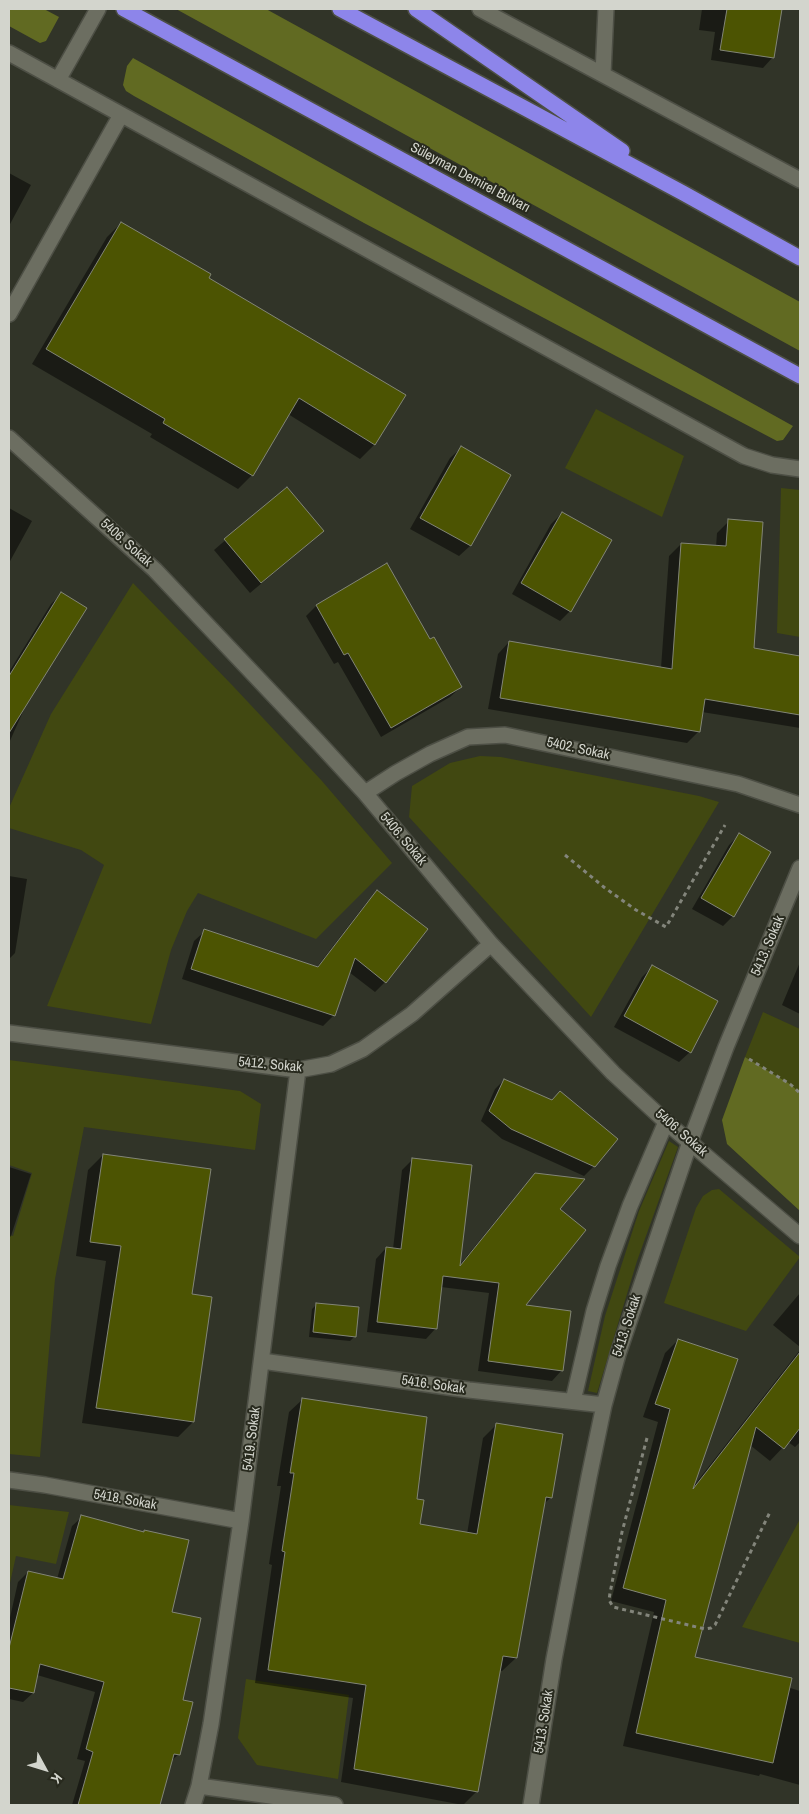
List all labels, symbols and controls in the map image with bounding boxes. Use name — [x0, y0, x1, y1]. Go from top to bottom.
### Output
street label: Süleyman Demirel Bulvarı — [407, 139, 533, 217]
street label: 5406. Sokak — [97, 515, 155, 571]
street label: 5402. Sokak — [545, 734, 611, 764]
street label: 5406. Sokak — [376, 809, 430, 869]
street label: 5413. Sokak — [748, 913, 788, 979]
street label: 5412. Sokak — [237, 1054, 303, 1076]
street label: 5406. Sokak — [651, 1106, 711, 1160]
street label: 5413. Sokak — [609, 1293, 645, 1359]
street label: 5416. Sokak — [400, 1372, 466, 1398]
street label: 5419. Sokak — [240, 1406, 264, 1472]
street label: 5418. Sokak — [92, 1486, 158, 1514]
street label: 5413. Sokak — [531, 1689, 557, 1755]
north arrow — [20, 1744, 70, 1794]
text: K — [47, 1770, 66, 1787]

